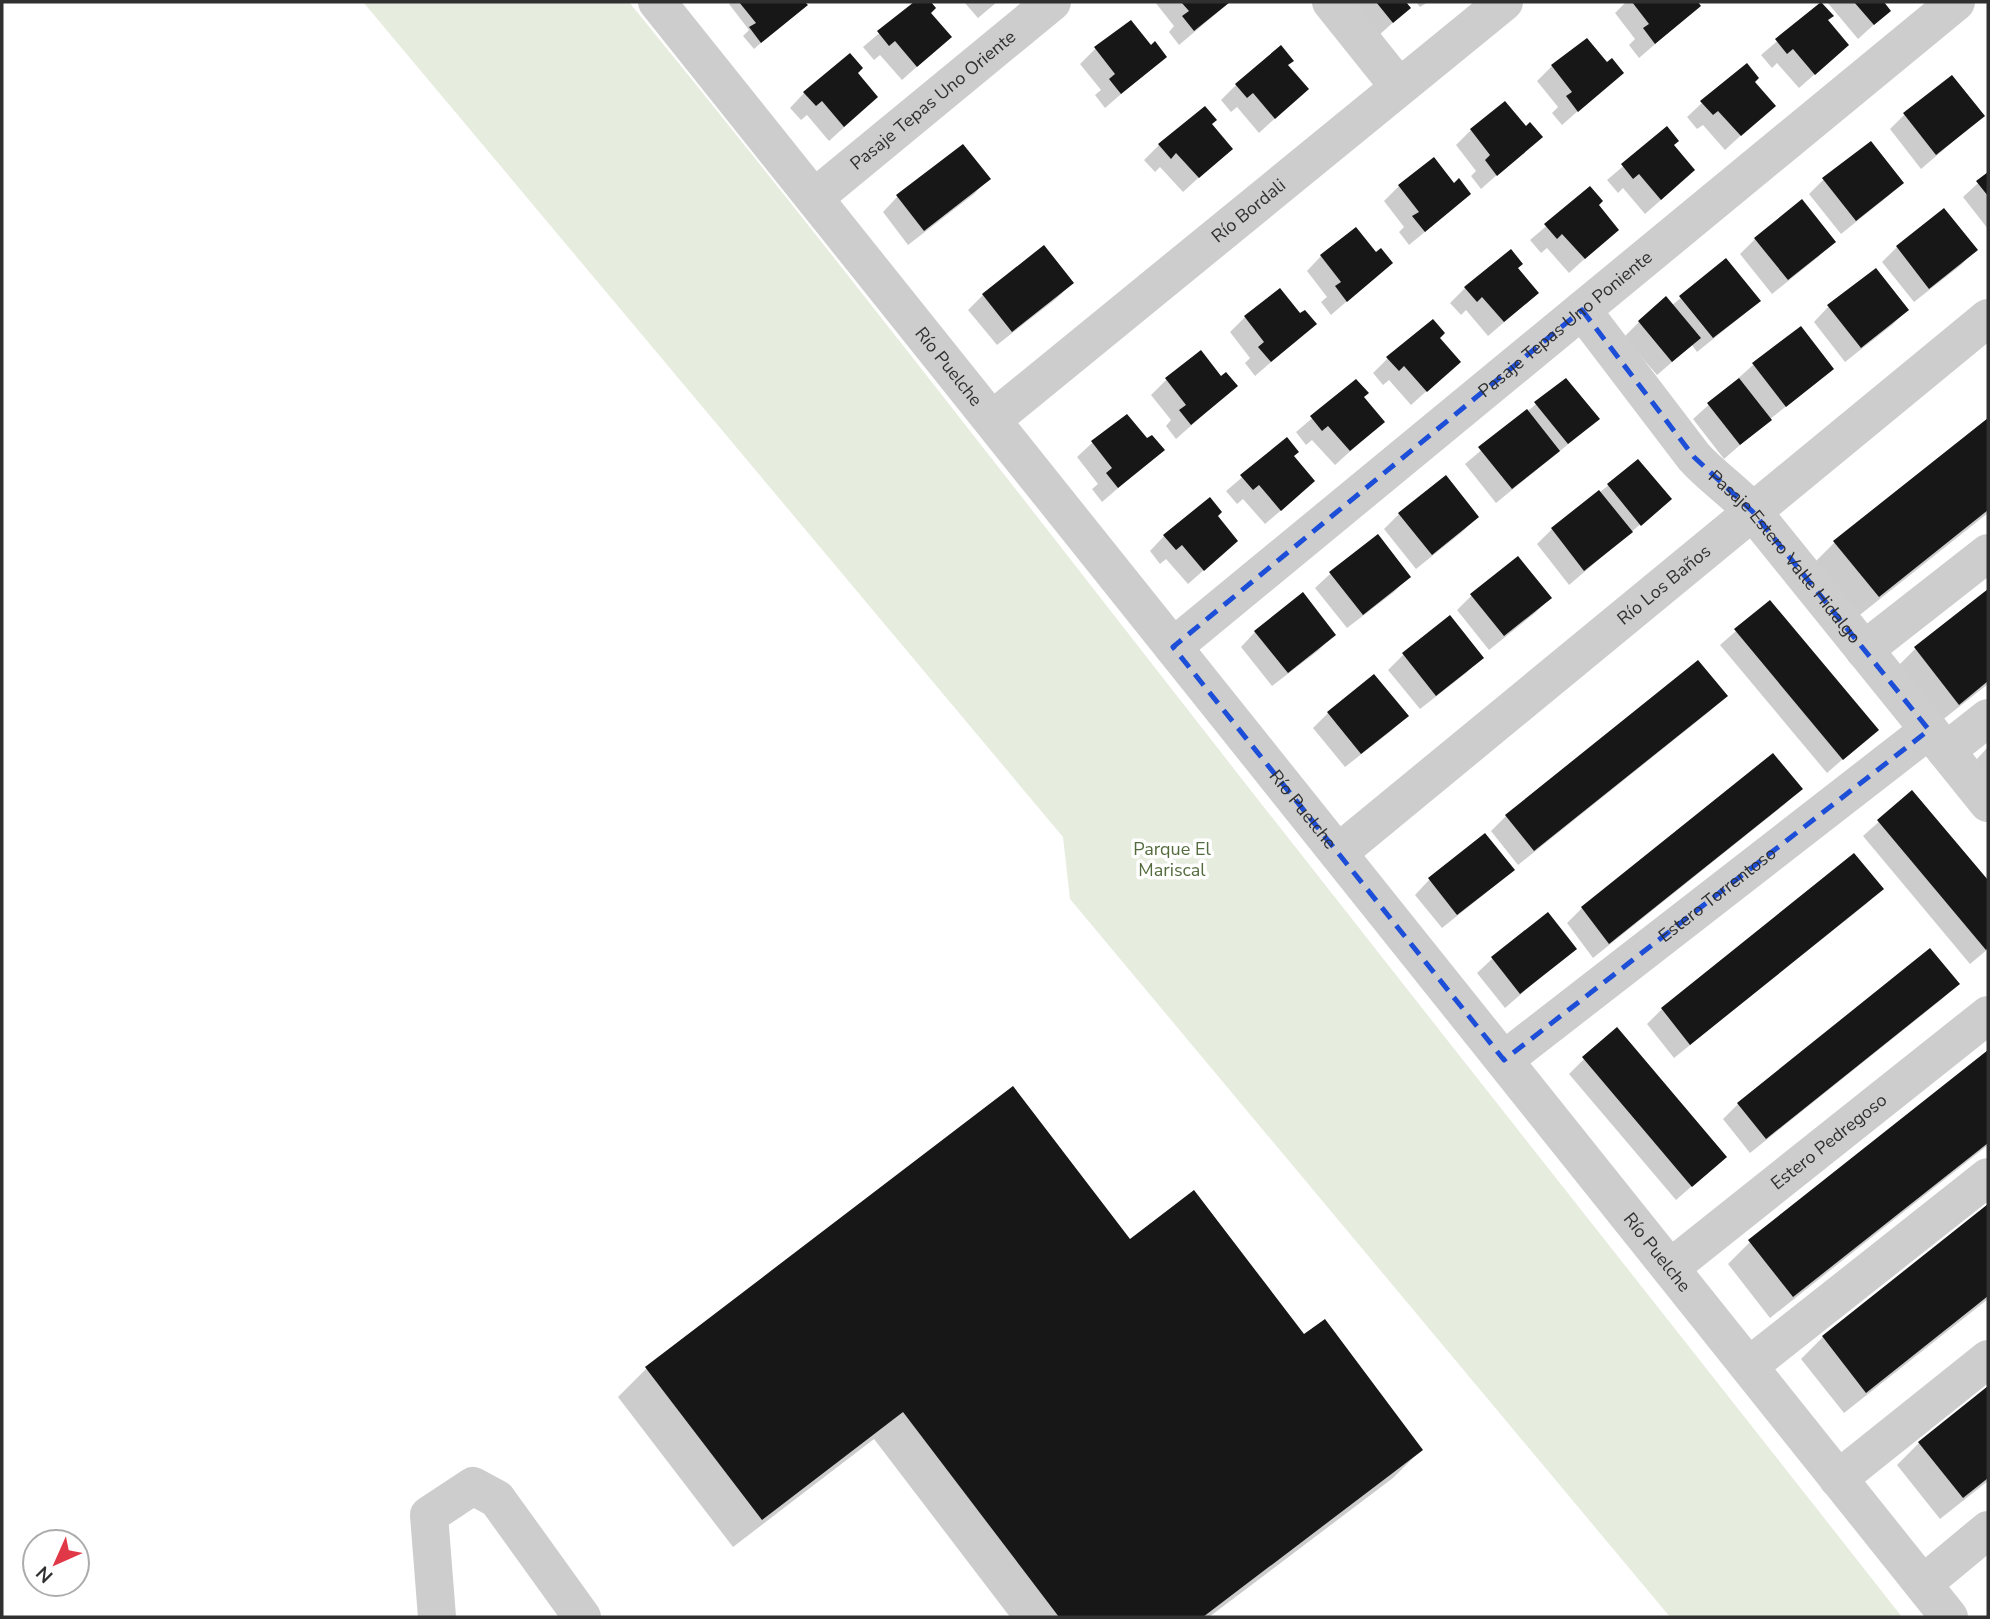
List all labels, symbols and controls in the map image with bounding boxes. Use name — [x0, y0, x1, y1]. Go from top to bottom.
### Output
street label: Pasaje Tepas Uno Oriente — [845, 25, 1021, 175]
street label: Río Bordali — [1206, 173, 1290, 248]
street label: Pasaje Tepas Uno Poniente — [1473, 245, 1657, 403]
street label: Río Puelche — [910, 322, 988, 411]
street label: Pasaje Estero Valle Hidalgo — [1703, 465, 1866, 648]
street label: Río Los Baños — [1612, 539, 1716, 630]
street label: Río Puelche — [1264, 765, 1342, 854]
park label: Parque El Mariscal — [1133, 837, 1211, 882]
street label: Estero Torrentoso — [1654, 841, 1781, 948]
street label: Estero Pedregoso — [1766, 1088, 1892, 1195]
street label: Río Puelche — [1618, 1207, 1696, 1297]
north arrow — [21, 1528, 91, 1598]
text: N — [30, 1560, 59, 1589]

